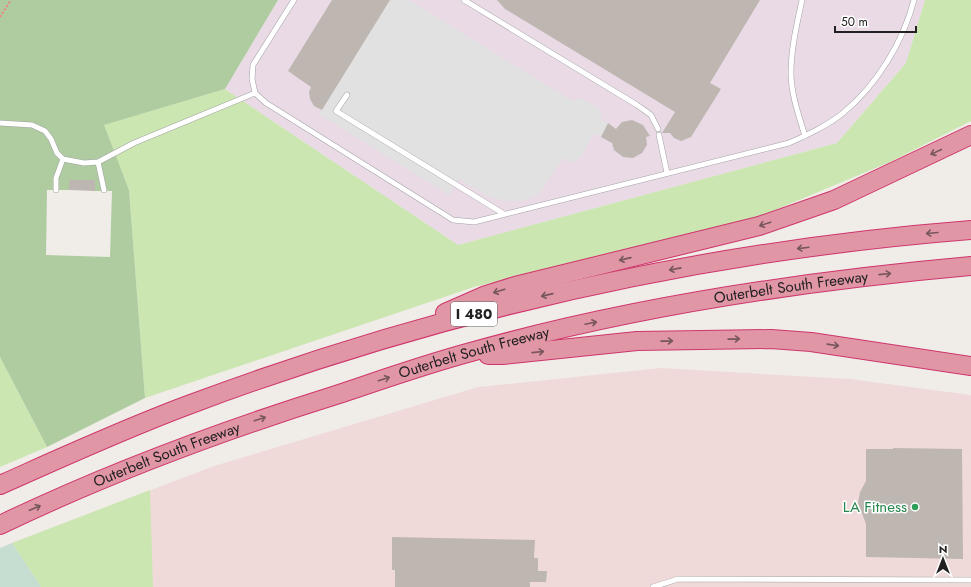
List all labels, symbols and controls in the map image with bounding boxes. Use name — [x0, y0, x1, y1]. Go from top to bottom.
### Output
scale bar — [835, 8, 916, 34]
text: 50 m — [841, 13, 868, 31]
one-way arrow — [930, 149, 942, 156]
one-way arrow — [758, 221, 771, 228]
one-way arrow — [926, 230, 939, 237]
one-way arrow — [797, 244, 810, 252]
one-way arrow — [619, 255, 632, 263]
one-way arrow — [669, 265, 682, 273]
street label: Outerbelt South Freeway — [712, 266, 870, 309]
one-way arrow — [878, 270, 891, 278]
one-way arrow — [492, 288, 505, 295]
one-way arrow — [541, 292, 554, 300]
road number: I 480 — [451, 302, 497, 326]
one-way arrow — [584, 318, 597, 326]
street label: Outerbelt South Freeway — [396, 321, 552, 384]
one-way arrow — [727, 336, 740, 343]
one-way arrow — [660, 337, 673, 344]
one-way arrow — [826, 341, 839, 349]
one-way arrow — [531, 348, 544, 356]
one-way arrow — [378, 375, 390, 383]
one-way arrow — [253, 415, 266, 422]
street label: Outerbelt South Freeway — [90, 416, 243, 493]
place label: LA Fitness — [843, 496, 907, 518]
marker: LA Fitness — [910, 502, 920, 512]
one-way arrow — [29, 504, 41, 512]
north arrow — [923, 539, 963, 579]
text: N — [939, 541, 947, 557]

